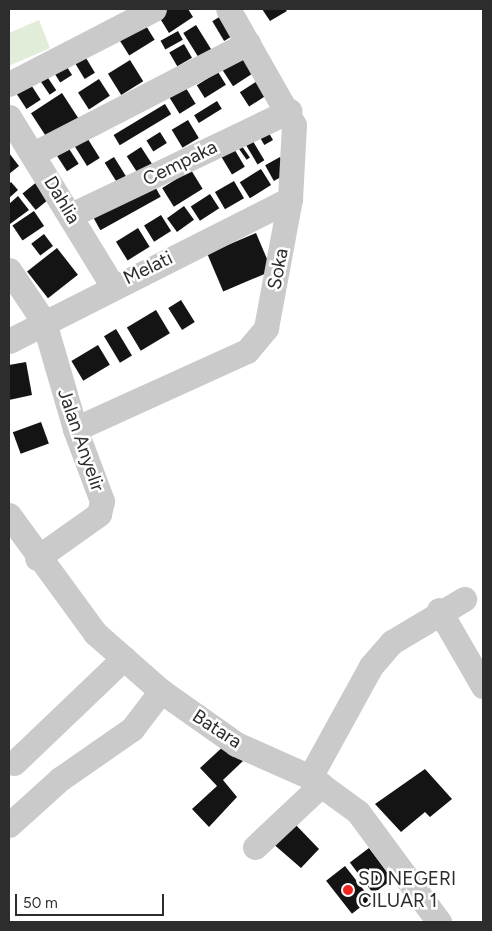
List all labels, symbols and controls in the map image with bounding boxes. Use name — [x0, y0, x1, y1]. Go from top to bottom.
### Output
street label: Cempaka — [139, 135, 221, 191]
street label: Dahlia — [39, 172, 85, 228]
street label: Melati — [120, 246, 176, 290]
street label: Soka — [263, 247, 293, 291]
street label: Jalan Anyelir — [53, 386, 109, 494]
street label: Batara — [188, 705, 246, 753]
place label: SD NEGERI CILUAR 1 — [358, 868, 456, 912]
scale bar — [18, 884, 166, 916]
marker: SD NEGERI CILUAR 1 — [342, 884, 354, 896]
text: 50 m — [23, 894, 58, 912]

